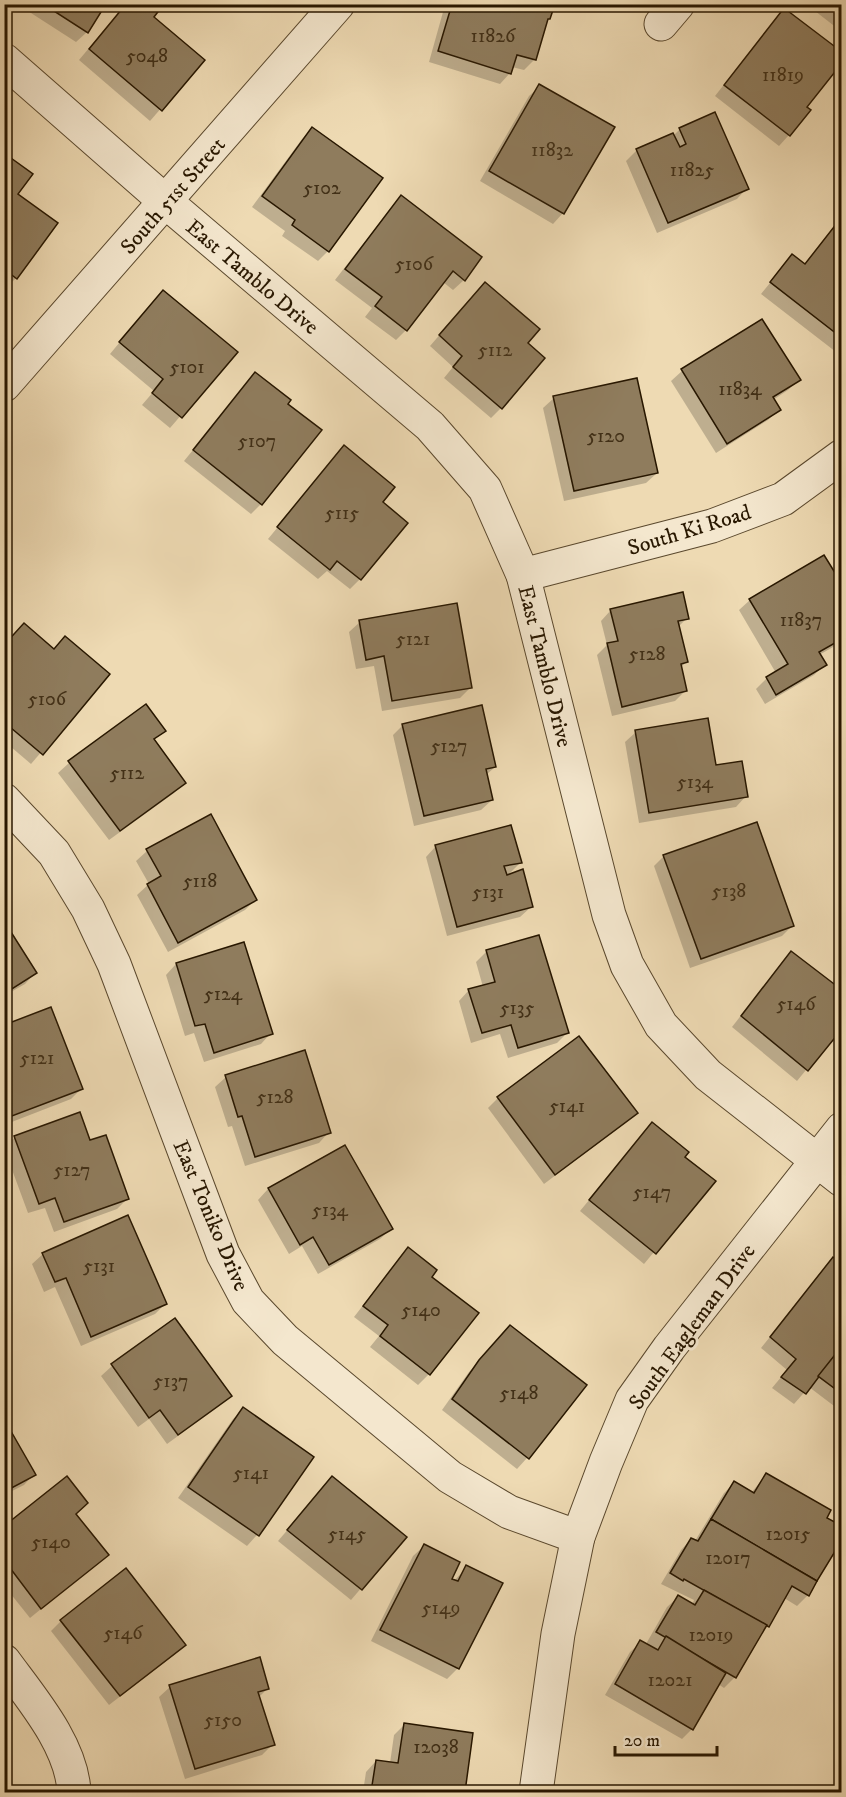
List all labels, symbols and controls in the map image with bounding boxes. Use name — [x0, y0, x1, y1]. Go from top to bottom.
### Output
house number: 11826 — [471, 24, 516, 49]
house number: 5048 — [126, 44, 168, 69]
house number: 11819 — [762, 63, 804, 88]
street label: South 51st Street — [115, 132, 231, 260]
house number: 11832 — [531, 138, 573, 163]
house number: 11825 — [670, 158, 714, 183]
house number: 5102 — [303, 176, 341, 201]
street label: East Tamblo Drive — [180, 214, 324, 341]
house number: 5106 — [395, 252, 434, 277]
house number: 5112 — [478, 338, 512, 363]
house number: 5101 — [169, 355, 205, 380]
house number: 11834 — [718, 377, 762, 402]
house number: 5120 — [587, 424, 625, 449]
house number: 5107 — [238, 429, 276, 454]
street label: South Ki Road — [624, 499, 754, 562]
house number: 5115 — [325, 501, 359, 526]
street label: East Tamblo Drive — [511, 583, 578, 750]
house number: 11837 — [780, 608, 822, 633]
house number: 5121 — [396, 627, 430, 652]
house number: 5128 — [628, 642, 666, 667]
house number: 5106 — [28, 687, 67, 712]
house number: 5127 — [430, 734, 468, 759]
house number: 5112 — [110, 761, 144, 786]
house number: 5134 — [677, 770, 714, 795]
house number: 5118 — [183, 869, 217, 894]
house number: 5138 — [712, 879, 746, 904]
house number: 5131 — [472, 880, 504, 905]
house number: 5124 — [204, 982, 243, 1007]
house number: 5146 — [776, 992, 816, 1017]
house number: 5135 — [500, 996, 534, 1021]
house number: 5121 — [20, 1046, 54, 1071]
house number: 5128 — [256, 1085, 294, 1110]
house number: 5141 — [549, 1094, 585, 1119]
street label: East Toniko Drive — [167, 1136, 255, 1295]
house number: 5127 — [53, 1158, 91, 1183]
house number: 5147 — [633, 1180, 671, 1205]
house number: 5134 — [312, 1198, 349, 1223]
street label: South Eagleman Drive — [623, 1239, 761, 1415]
house number: 5131 — [83, 1254, 115, 1279]
house number: 5140 — [401, 1298, 441, 1323]
house number: 5137 — [153, 1369, 189, 1394]
house number: 5148 — [500, 1381, 538, 1406]
house number: 5141 — [233, 1461, 269, 1486]
house number: 5145 — [328, 1522, 366, 1547]
house number: 12015 — [766, 1522, 811, 1547]
house number: 5140 — [31, 1530, 71, 1555]
house number: 12017 — [705, 1546, 751, 1571]
house number: 5149 — [422, 1596, 460, 1621]
house number: 5146 — [103, 1621, 143, 1646]
house number: 12019 — [688, 1623, 734, 1648]
house number: 12021 — [647, 1668, 693, 1693]
house number: 5150 — [204, 1708, 242, 1733]
scale bar — [615, 1719, 717, 1757]
text: 20 m — [624, 1730, 660, 1752]
house number: 12038 — [413, 1735, 459, 1760]

